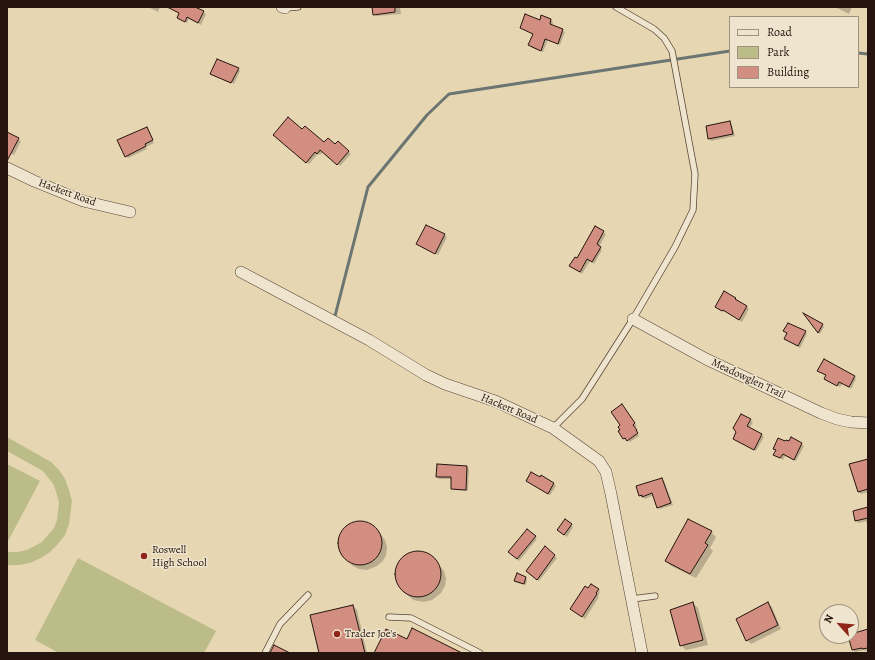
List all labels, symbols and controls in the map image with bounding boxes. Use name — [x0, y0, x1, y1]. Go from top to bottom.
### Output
legend — [729, 16, 859, 88]
text: Road — [767, 24, 792, 40]
text: Park — [767, 44, 790, 60]
text: Building — [767, 64, 809, 80]
street label: Hackett Road — [36, 176, 98, 210]
street label: Meadowglen Trail — [709, 356, 787, 402]
street label: Hackett Road — [479, 391, 539, 427]
place label: Roswell High School — [152, 543, 207, 569]
marker: Roswell High School — [139, 551, 149, 561]
north arrow — [819, 604, 859, 644]
text: N — [820, 612, 837, 626]
place label: Trader Joe's — [345, 627, 397, 641]
marker: Trader Joe's — [332, 629, 342, 639]

